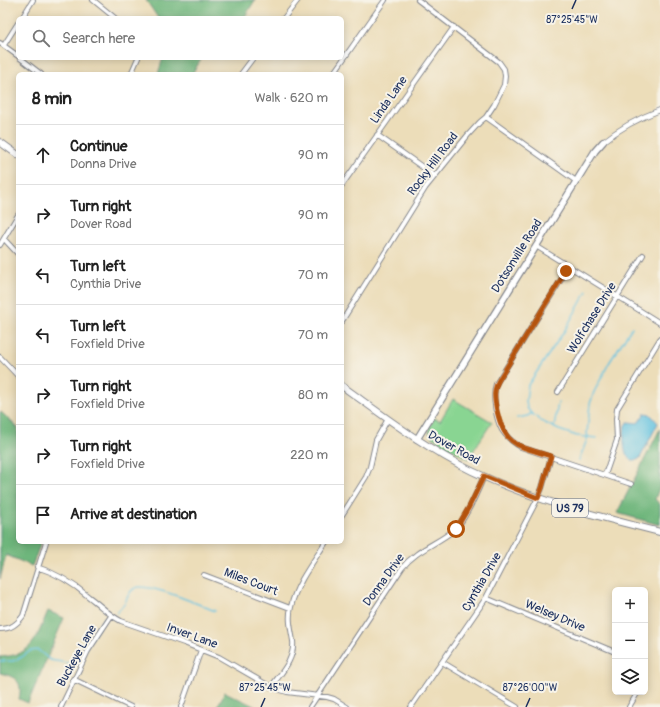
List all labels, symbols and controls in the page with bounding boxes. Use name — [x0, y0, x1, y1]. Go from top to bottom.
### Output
text: 87°25'45"W — [546, 14, 598, 26]
search box — [16, 16, 344, 60]
icon: search — [30, 27, 52, 49]
text: Search here — [62, 29, 135, 48]
street label: Linda Lane — [367, 73, 411, 127]
text: 8 min — [32, 88, 72, 109]
text: Walk · 620 m — [254, 90, 328, 106]
street label: Rocky Hill Road — [404, 129, 462, 199]
text: Continue — [70, 137, 128, 156]
icon: ahead — [32, 144, 54, 166]
text: 90 m — [298, 147, 328, 163]
text: Donna Drive — [70, 156, 136, 172]
text: Turn right — [70, 197, 131, 216]
icon: right — [32, 204, 54, 226]
text: 90 m — [298, 207, 328, 223]
text: Dover Road — [70, 216, 132, 232]
street label: Dotsonville Road — [488, 216, 546, 296]
text: Turn left — [70, 257, 126, 276]
route end — [557, 262, 575, 280]
icon: left — [32, 264, 54, 286]
text: 70 m — [298, 267, 328, 283]
text: Cynthia Drive — [70, 276, 141, 292]
street label: Wolfchase Drive — [564, 280, 620, 356]
text: Turn left — [70, 317, 126, 336]
icon: left — [32, 324, 54, 346]
text: 70 m — [298, 327, 328, 343]
text: Foxfield Drive — [70, 336, 145, 352]
text: Turn right — [70, 377, 131, 396]
icon: right — [32, 384, 54, 406]
text: 80 m — [298, 387, 328, 403]
text: Foxfield Drive — [70, 396, 145, 412]
street label: Dover Road — [425, 428, 483, 468]
text: Turn right — [70, 437, 131, 456]
icon: right — [32, 444, 54, 466]
text: 220 m — [290, 447, 328, 463]
text: Foxfield Drive — [70, 456, 145, 472]
road number: US 79 — [552, 499, 588, 517]
icon: arrive — [32, 504, 54, 526]
text: Arrive at destination — [70, 505, 197, 524]
route start — [447, 520, 465, 538]
street label: Cynthia Drive — [459, 550, 505, 614]
street label: Donna Drive — [360, 551, 408, 609]
street label: Miles Court — [222, 565, 280, 599]
map controls — [612, 587, 648, 695]
button: + — [612, 587, 648, 623]
street label: Welsey Drive — [523, 597, 587, 635]
street label: Inver Lane — [164, 620, 220, 652]
street label: Buckeye Lane — [54, 623, 100, 689]
button: − — [612, 623, 648, 659]
button: layers — [612, 659, 648, 695]
text: 87°25'45"W — [239, 682, 291, 694]
text: 87°26'00"W — [503, 682, 558, 694]

